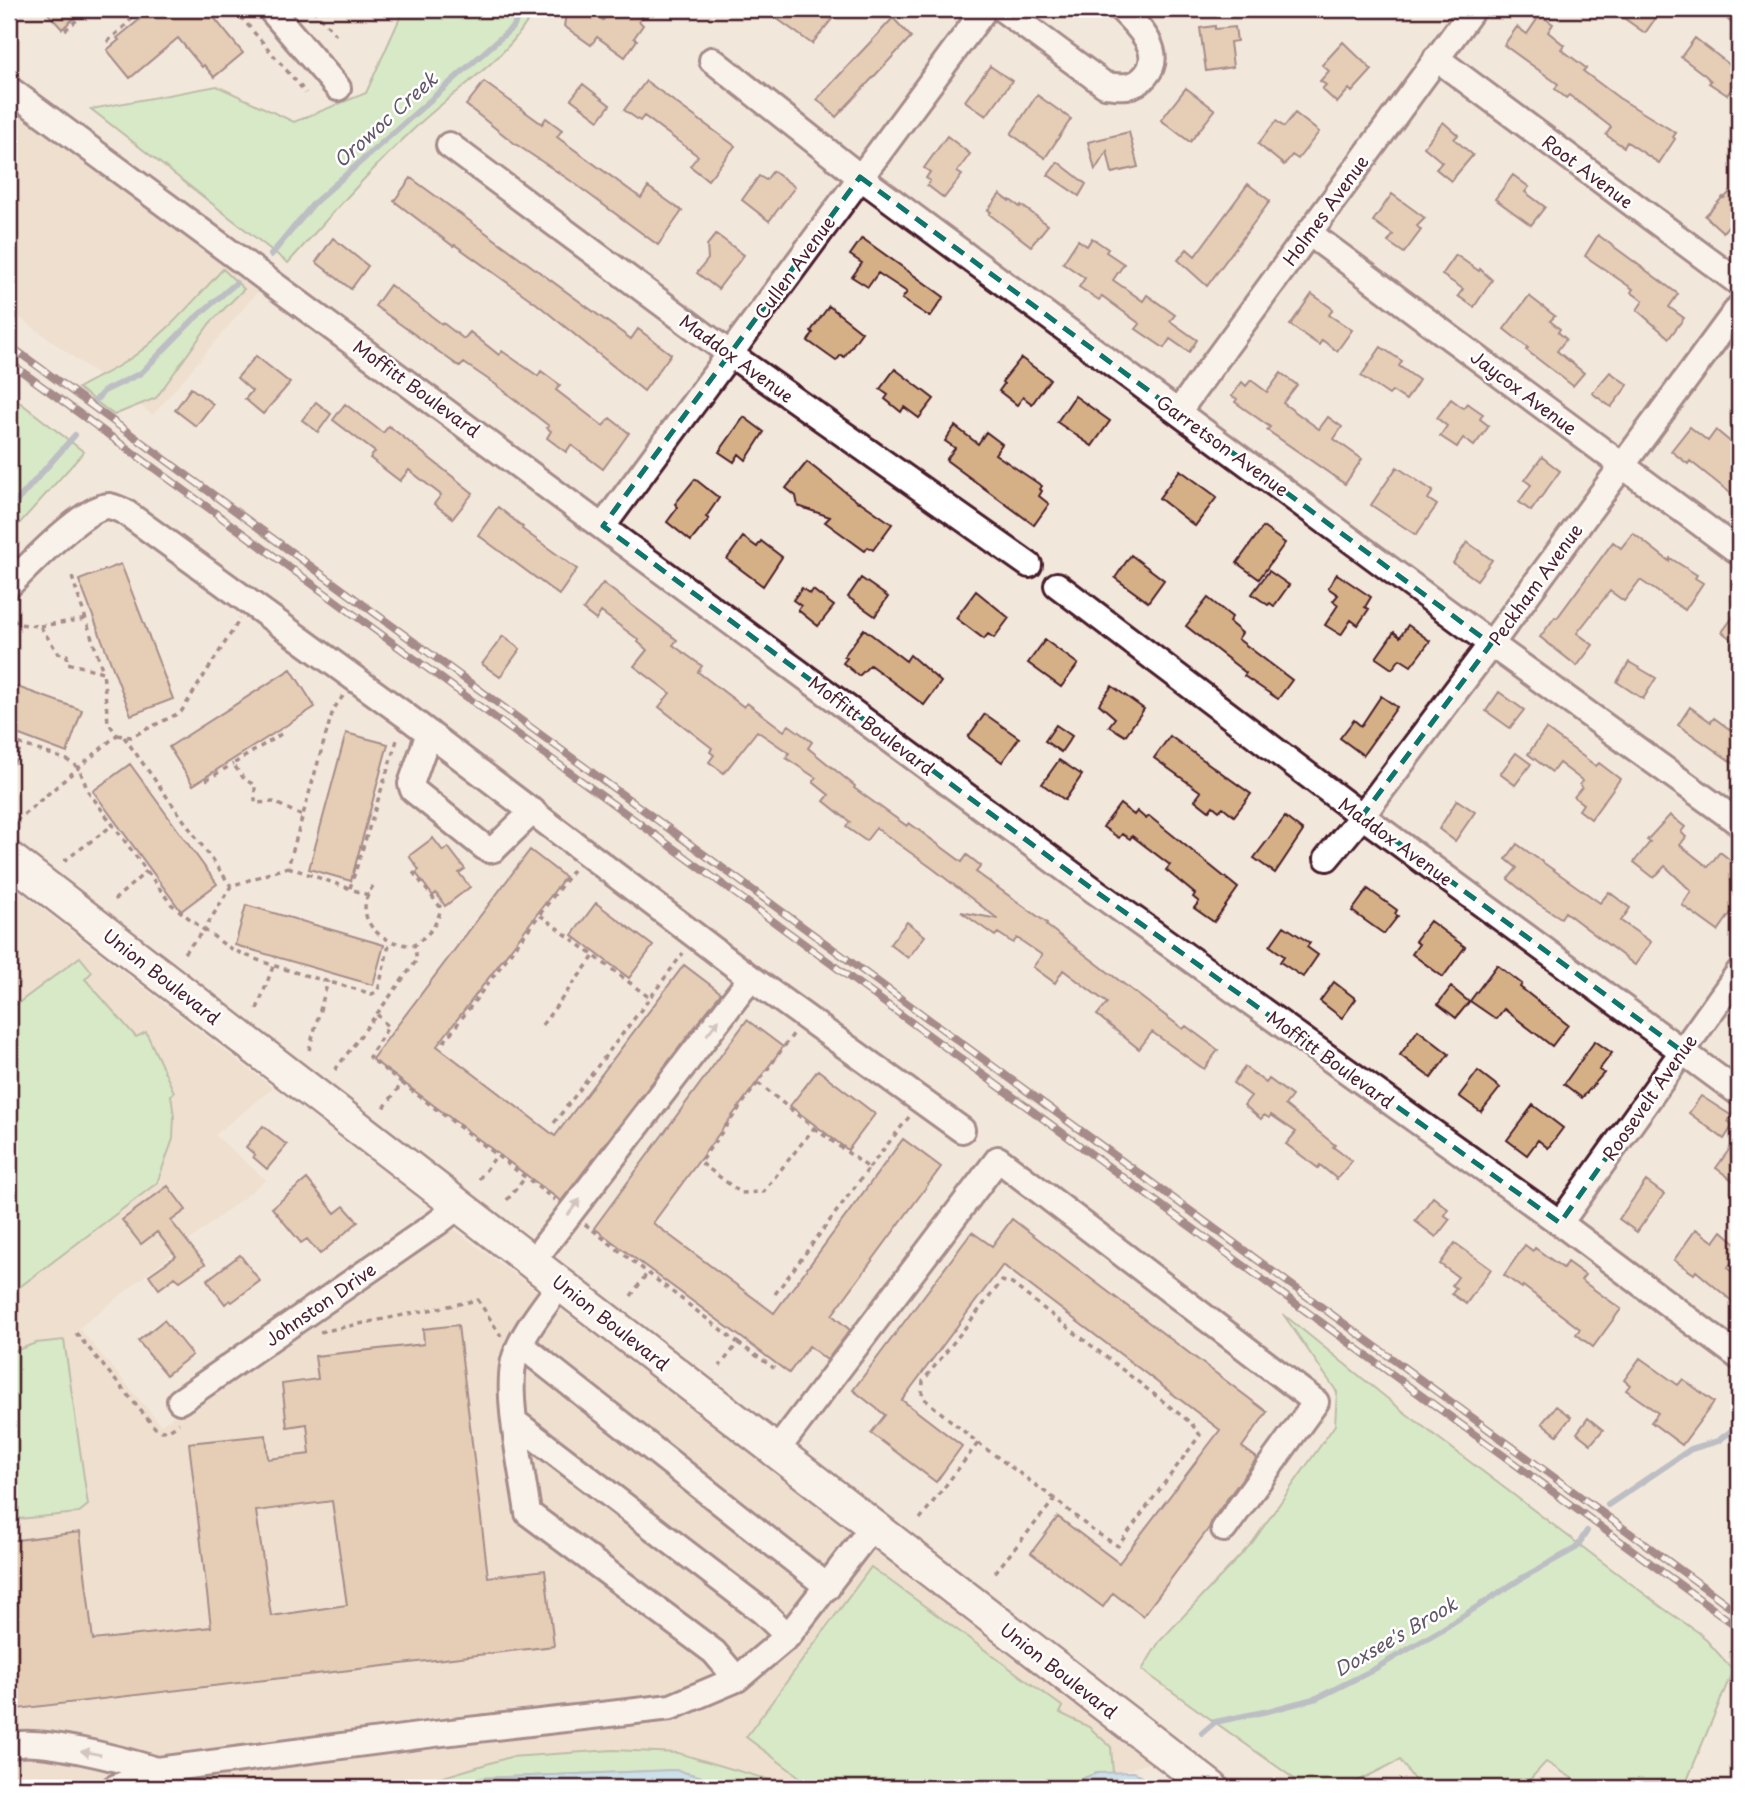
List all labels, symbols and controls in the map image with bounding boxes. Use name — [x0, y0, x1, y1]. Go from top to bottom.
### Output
water label: Orowoc Creek — [327, 64, 444, 173]
street label: Root Avenue — [1537, 128, 1639, 214]
street label: Holmes Avenue — [1276, 149, 1375, 271]
street label: Cullen Avenue — [747, 209, 841, 324]
street label: Maddox Avenue — [674, 307, 800, 409]
street label: Moffitt Boulevard — [348, 333, 486, 443]
street label: Jaycox Avenue — [1465, 343, 1583, 441]
street label: Garretson Avenue — [1151, 388, 1295, 502]
street label: Peckham Avenue — [1482, 517, 1589, 650]
street label: Moffitt Boulevard — [804, 669, 940, 781]
street label: Maddox Avenue — [1333, 790, 1459, 892]
street label: Union Boulevard — [98, 922, 226, 1030]
street label: Moffitt Boulevard — [1262, 1004, 1400, 1114]
one-way arrow — [705, 1018, 719, 1036]
street label: Roosevelt Avenue — [1595, 1028, 1703, 1166]
one-way arrow — [566, 1198, 580, 1216]
street label: Johnston Drive — [259, 1256, 381, 1352]
street label: Union Boulevard — [547, 1268, 675, 1376]
water label: Doxsee's Brook — [1328, 1589, 1463, 1683]
street label: Union Boulevard — [995, 1616, 1123, 1724]
one-way arrow — [80, 1748, 102, 1759]

